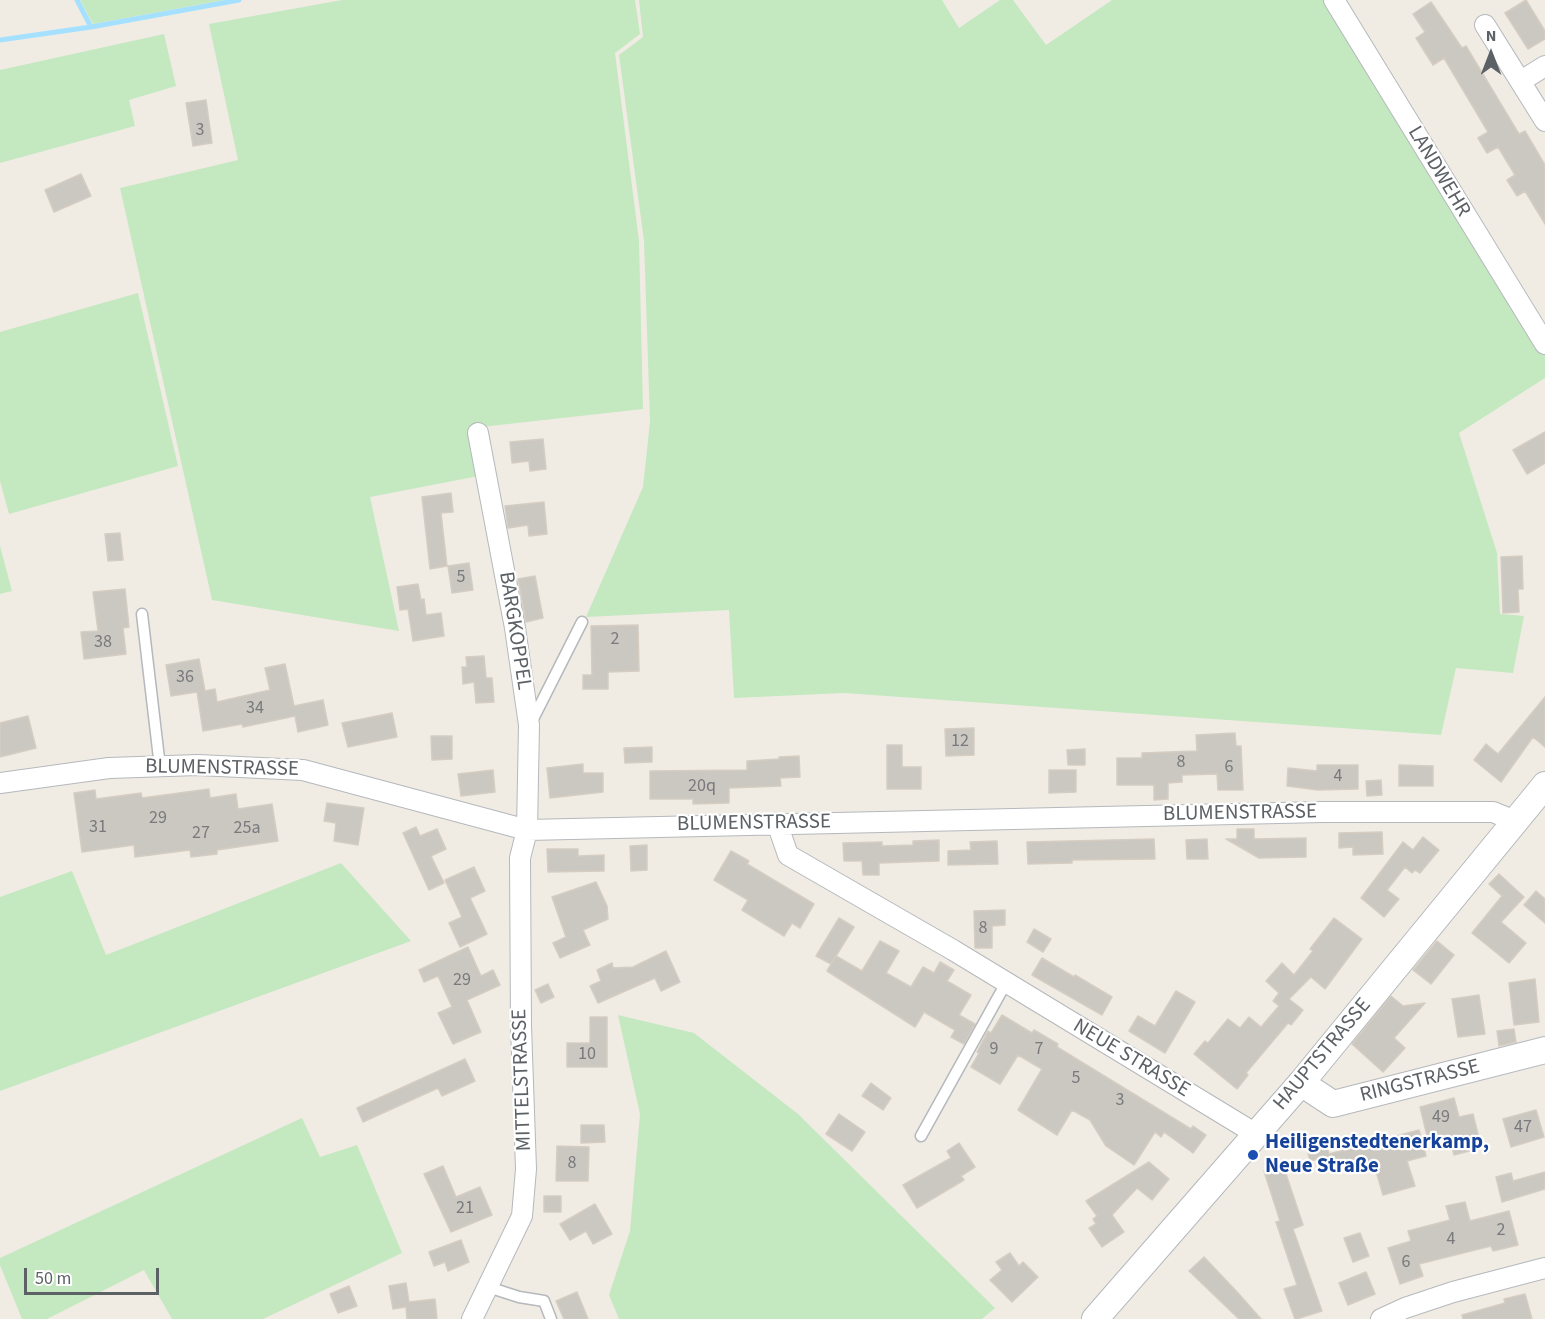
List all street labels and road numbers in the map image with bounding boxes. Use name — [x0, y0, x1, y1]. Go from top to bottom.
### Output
street label: LANDWEHR — [1401, 122, 1475, 222]
street label: BARGKOPPEL — [492, 570, 536, 692]
street label: BLUMENSTRASSE — [145, 755, 299, 783]
street label: BLUMENSTRASSE — [1163, 800, 1317, 828]
street label: BLUMENSTRASSE — [677, 810, 831, 838]
street label: HAUPTSTRASSE — [1269, 994, 1377, 1116]
street label: MITTELSTRASSE — [508, 1008, 538, 1152]
street label: NEUE STRASSE — [1068, 1014, 1194, 1104]
street label: RINGSTRASSE — [1357, 1055, 1483, 1109]

